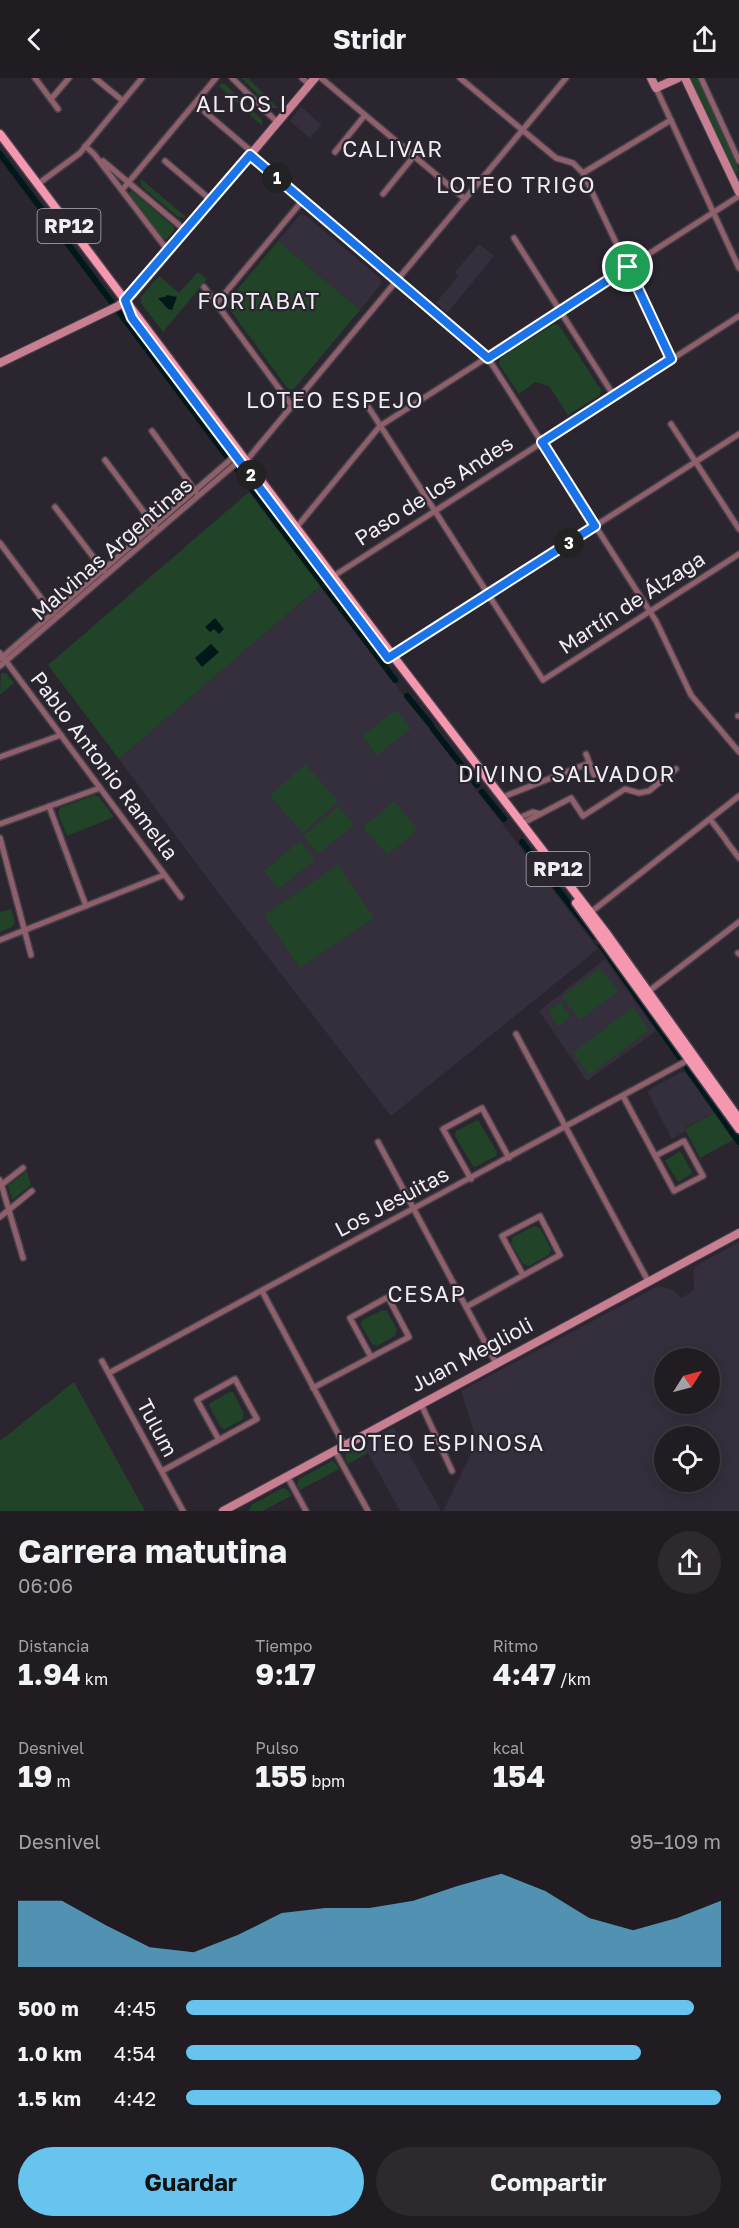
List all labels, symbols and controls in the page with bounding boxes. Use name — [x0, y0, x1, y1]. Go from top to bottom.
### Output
icon: back — [18, 23, 51, 56]
text: Stridr — [333, 23, 406, 55]
icon: share — [688, 23, 721, 56]
district label: ALTOS I — [196, 90, 288, 117]
district label: CALIVAR — [342, 135, 444, 162]
pin: 1 — [262, 163, 292, 193]
text: 1 — [273, 168, 281, 188]
district label: LOTEO TRIGO — [436, 171, 596, 198]
road number: RP12 — [38, 209, 100, 243]
pin — [602, 241, 653, 292]
icon: arrive — [611, 250, 644, 283]
district label: FORTABAT — [197, 287, 321, 314]
district label: LOTEO ESPEJO — [246, 386, 424, 413]
street label: Paso de los Andes — [349, 429, 517, 551]
pin: 2 — [236, 460, 266, 490]
text: 2 — [246, 465, 256, 485]
street label: Malvinas Argentinas — [26, 471, 197, 625]
pin: 3 — [554, 528, 584, 558]
text: 3 — [564, 533, 574, 553]
street label: Martín de Álzaga — [554, 545, 709, 659]
street label: Pablo Antonio Ramella — [26, 666, 184, 865]
district label: DIVINO SALVADOR — [458, 760, 676, 787]
road number: RP12 — [526, 852, 590, 886]
street label: Los Jesuitas — [330, 1160, 453, 1242]
district label: CESAP — [388, 1280, 466, 1307]
street label: Juan Meglioli — [406, 1311, 537, 1397]
north arrow — [654, 1348, 720, 1414]
map controls — [654, 1348, 720, 1492]
street label: Tulum — [132, 1394, 184, 1461]
button: locate — [654, 1426, 720, 1492]
district label: LOTEO ESPINOSA — [337, 1429, 545, 1456]
text: Carrera matutina — [18, 1531, 287, 1570]
button: share — [658, 1531, 721, 1594]
text: 06:06 — [18, 1573, 73, 1597]
text: Distancia — [18, 1636, 89, 1656]
text: Tiempo — [255, 1636, 312, 1656]
text: Ritmo — [493, 1636, 538, 1656]
text: 1.94 — [18, 1656, 81, 1692]
text: 9:17 — [255, 1656, 316, 1692]
text: 4:47 — [493, 1656, 556, 1692]
text: km — [81, 1669, 108, 1689]
text: /km — [556, 1669, 591, 1689]
text: Desnivel — [18, 1738, 84, 1758]
text: Pulso — [255, 1738, 299, 1758]
text: kcal — [493, 1738, 524, 1758]
text: 19 — [18, 1758, 53, 1794]
text: 155 — [255, 1758, 307, 1794]
text: 154 — [493, 1758, 545, 1794]
text: m — [53, 1771, 71, 1791]
text: bpm — [307, 1771, 345, 1791]
text: Desnivel — [18, 1829, 101, 1853]
text: 95–109 m — [630, 1829, 721, 1853]
text: 500 m — [18, 1996, 79, 2020]
text: 4:45 — [114, 1996, 156, 2020]
text: 1.0 km — [18, 2041, 82, 2065]
text: 4:54 — [114, 2041, 156, 2065]
text: 1.5 km — [18, 2086, 81, 2110]
text: 4:42 — [114, 2086, 156, 2110]
button: Guardar — [18, 2147, 364, 2216]
button: Compartir — [376, 2147, 721, 2216]

